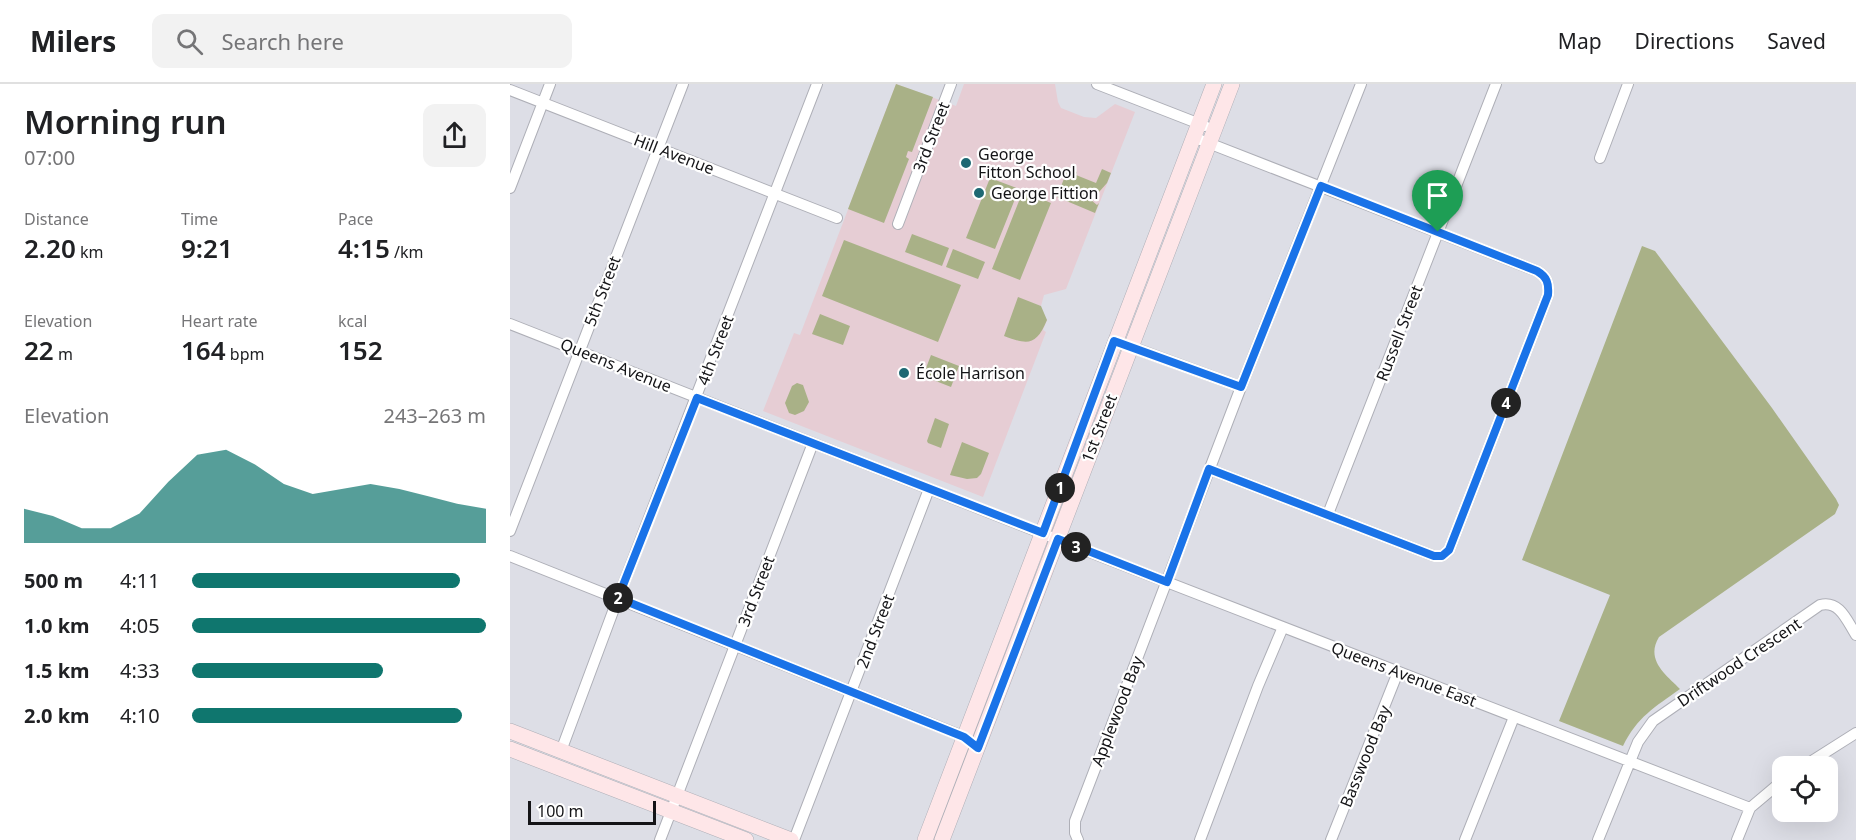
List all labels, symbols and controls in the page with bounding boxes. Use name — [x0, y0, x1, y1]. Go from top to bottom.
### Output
search box — [152, 14, 572, 68]
text: Milers — [30, 22, 116, 60]
icon: search — [173, 25, 206, 58]
text: Search here — [221, 26, 344, 56]
text: Map — [1558, 27, 1602, 55]
text: Directions — [1635, 27, 1734, 55]
text: Saved — [1767, 27, 1826, 55]
street label: 3rd Street — [907, 98, 955, 176]
text: Morning run — [24, 99, 226, 144]
button: share — [423, 104, 486, 167]
street label: Hill Avenue — [631, 129, 717, 179]
place label: George Fitton School — [978, 143, 1076, 183]
text: 07:00 — [24, 144, 75, 171]
marker: George Fitton School — [959, 156, 973, 170]
pin — [1412, 170, 1463, 232]
icon: arrive — [1421, 179, 1454, 212]
place label: George Fittion — [991, 182, 1099, 204]
marker: George Fittion — [972, 186, 986, 200]
text: Distance — [24, 208, 89, 230]
text: Time — [181, 208, 218, 230]
text: Pace — [338, 208, 373, 230]
text: 2.20 — [24, 230, 76, 266]
text: 9:21 — [181, 230, 233, 266]
text: 4:15 — [338, 230, 390, 266]
text: km — [76, 241, 103, 263]
text: /km — [390, 241, 423, 263]
street label: 5th Street — [579, 252, 626, 329]
street label: Russell Street — [1371, 282, 1427, 384]
text: Elevation — [24, 310, 92, 332]
text: Heart rate — [181, 310, 257, 332]
text: kcal — [338, 310, 367, 332]
street label: 4th Street — [692, 311, 739, 388]
text: 22 — [24, 332, 54, 368]
text: 164 — [181, 332, 226, 368]
text: 152 — [338, 332, 383, 368]
street label: Queens Avenue — [557, 333, 675, 397]
text: m — [54, 343, 73, 365]
text: bpm — [226, 343, 264, 365]
place label: École Harrison — [916, 362, 1025, 384]
marker: École Harrison — [897, 366, 911, 380]
pin: 4 — [1491, 388, 1521, 418]
street label: 1st Street — [1076, 391, 1122, 465]
text: 4 — [1501, 392, 1511, 414]
text: Elevation — [24, 402, 109, 429]
text: 243–263 m — [383, 402, 486, 429]
pin: 1 — [1045, 473, 1075, 503]
text: 1 — [1055, 477, 1065, 499]
pin: 3 — [1061, 532, 1091, 562]
text: 3 — [1071, 536, 1081, 558]
street label: 3rd Street — [732, 552, 780, 630]
text: 500 m — [24, 567, 83, 594]
text: 4:11 — [120, 567, 160, 594]
pin: 2 — [603, 583, 633, 613]
text: 2 — [613, 587, 623, 609]
street label: 2nd Street — [851, 591, 899, 671]
text: 1.0 km — [24, 612, 90, 639]
text: 4:05 — [120, 612, 160, 639]
street label: Driftwood Crescent — [1673, 612, 1805, 712]
street label: Queens Avenue East — [1328, 636, 1480, 712]
street label: Applewood Bay — [1086, 652, 1148, 769]
text: 1.5 km — [24, 657, 90, 684]
text: 4:33 — [120, 657, 160, 684]
street label: Basswood Bay — [1335, 701, 1396, 810]
text: 2.0 km — [24, 702, 90, 729]
text: 4:10 — [120, 702, 160, 729]
map controls — [1772, 756, 1838, 822]
button: locate — [1772, 756, 1838, 822]
scale bar — [528, 798, 656, 826]
text: 100 m — [537, 800, 584, 822]

